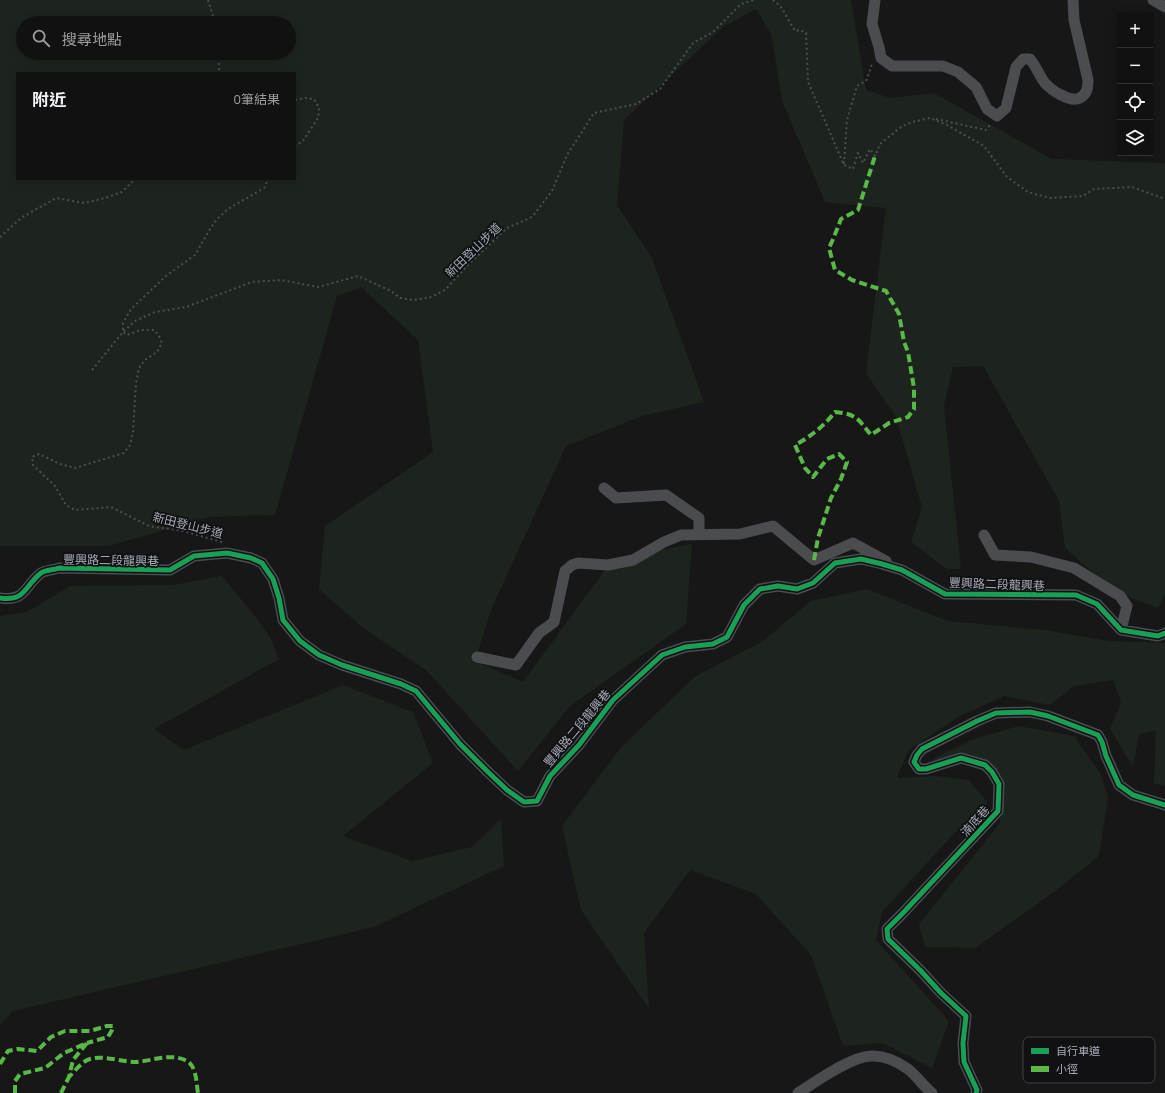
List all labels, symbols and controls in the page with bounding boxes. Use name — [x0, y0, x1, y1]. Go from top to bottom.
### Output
map controls — [1117, 12, 1153, 156]
button: + — [1117, 12, 1153, 48]
search box — [16, 16, 296, 60]
icon: search — [30, 27, 52, 49]
text: 搜尋地點 — [62, 29, 122, 49]
button: − — [1117, 48, 1153, 84]
button: locate — [1117, 84, 1153, 120]
text: 附近 — [32, 88, 66, 111]
text: 0筆結果 — [234, 90, 280, 108]
button: layers — [1117, 120, 1153, 156]
street label: 新田登山步道 — [441, 219, 505, 281]
street label: 新田登山步道 — [151, 508, 225, 542]
street label: 豐興路二段龍興巷 — [63, 551, 159, 569]
street label: 豐興路二段龍興巷 — [949, 574, 1045, 594]
street label: 豐興路二段龍興巷 — [540, 686, 614, 770]
street label: 湳底巷 — [957, 802, 993, 840]
legend — [1023, 1037, 1155, 1083]
text: 自行車道 — [1056, 1043, 1100, 1058]
text: 小徑 — [1056, 1061, 1078, 1076]

